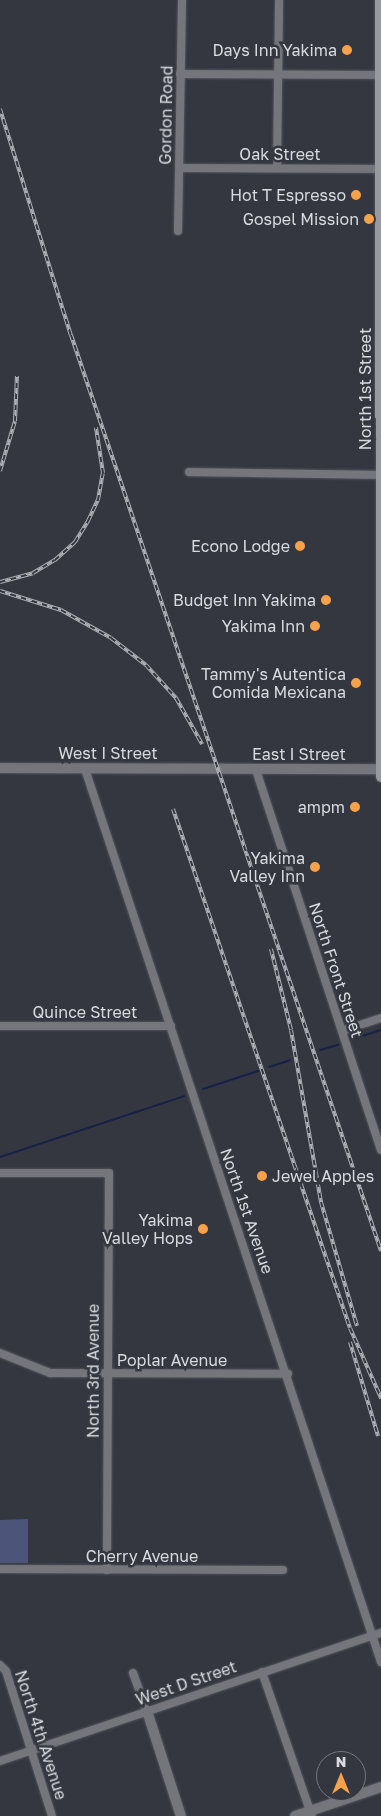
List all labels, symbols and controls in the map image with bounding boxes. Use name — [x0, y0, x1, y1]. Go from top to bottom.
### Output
place label: Days Inn Yakima — [212, 40, 337, 60]
marker: Days Inn Yakima — [341, 44, 353, 56]
street label: Gordon Road — [156, 65, 176, 165]
street label: Oak Street — [239, 144, 321, 164]
place label: Hot T Espresso — [230, 185, 346, 205]
marker: Hot T Espresso — [350, 189, 362, 201]
place label: Gospel Mission — [243, 209, 359, 229]
marker: Gospel Mission — [363, 213, 375, 225]
street label: North 1st Street — [355, 328, 375, 450]
place label: Econo Lodge — [191, 536, 290, 556]
marker: Econo Lodge — [294, 540, 306, 552]
place label: Budget Inn Yakima — [173, 590, 316, 610]
marker: Budget Inn Yakima — [320, 594, 332, 606]
place label: Yakima Inn — [222, 616, 305, 636]
marker: Yakima Inn — [309, 620, 321, 632]
place label: Tammy's Autentica Comida Mexicana — [201, 664, 346, 702]
marker: Tammy's Autentica Comida Mexicana — [350, 677, 362, 689]
street label: West I Street — [58, 743, 158, 763]
street label: East I Street — [252, 744, 346, 764]
place label: ampm — [298, 797, 345, 817]
marker: ampm — [349, 801, 361, 813]
place label: Yakima Valley Inn — [229, 848, 305, 886]
marker: Yakima Valley Inn — [309, 861, 321, 873]
street label: North Front Street — [305, 900, 367, 1040]
street label: Quince Street — [32, 1002, 138, 1022]
street label: North 1st Avenue — [216, 1146, 278, 1276]
place label: Jewel Apples — [272, 1166, 374, 1186]
marker: Jewel Apples — [256, 1170, 268, 1182]
place label: Yakima Valley Hops — [102, 1210, 193, 1248]
marker: Yakima Valley Hops — [197, 1223, 209, 1235]
street label: North 3rd Avenue — [83, 1304, 103, 1438]
street label: Poplar Avenue — [117, 1350, 227, 1370]
street label: Cherry Avenue — [86, 1546, 198, 1566]
street label: West D Street — [133, 1657, 239, 1709]
street label: North 4th Avenue — [11, 1668, 71, 1802]
north arrow — [316, 1751, 366, 1801]
text: N — [336, 1753, 346, 1770]

